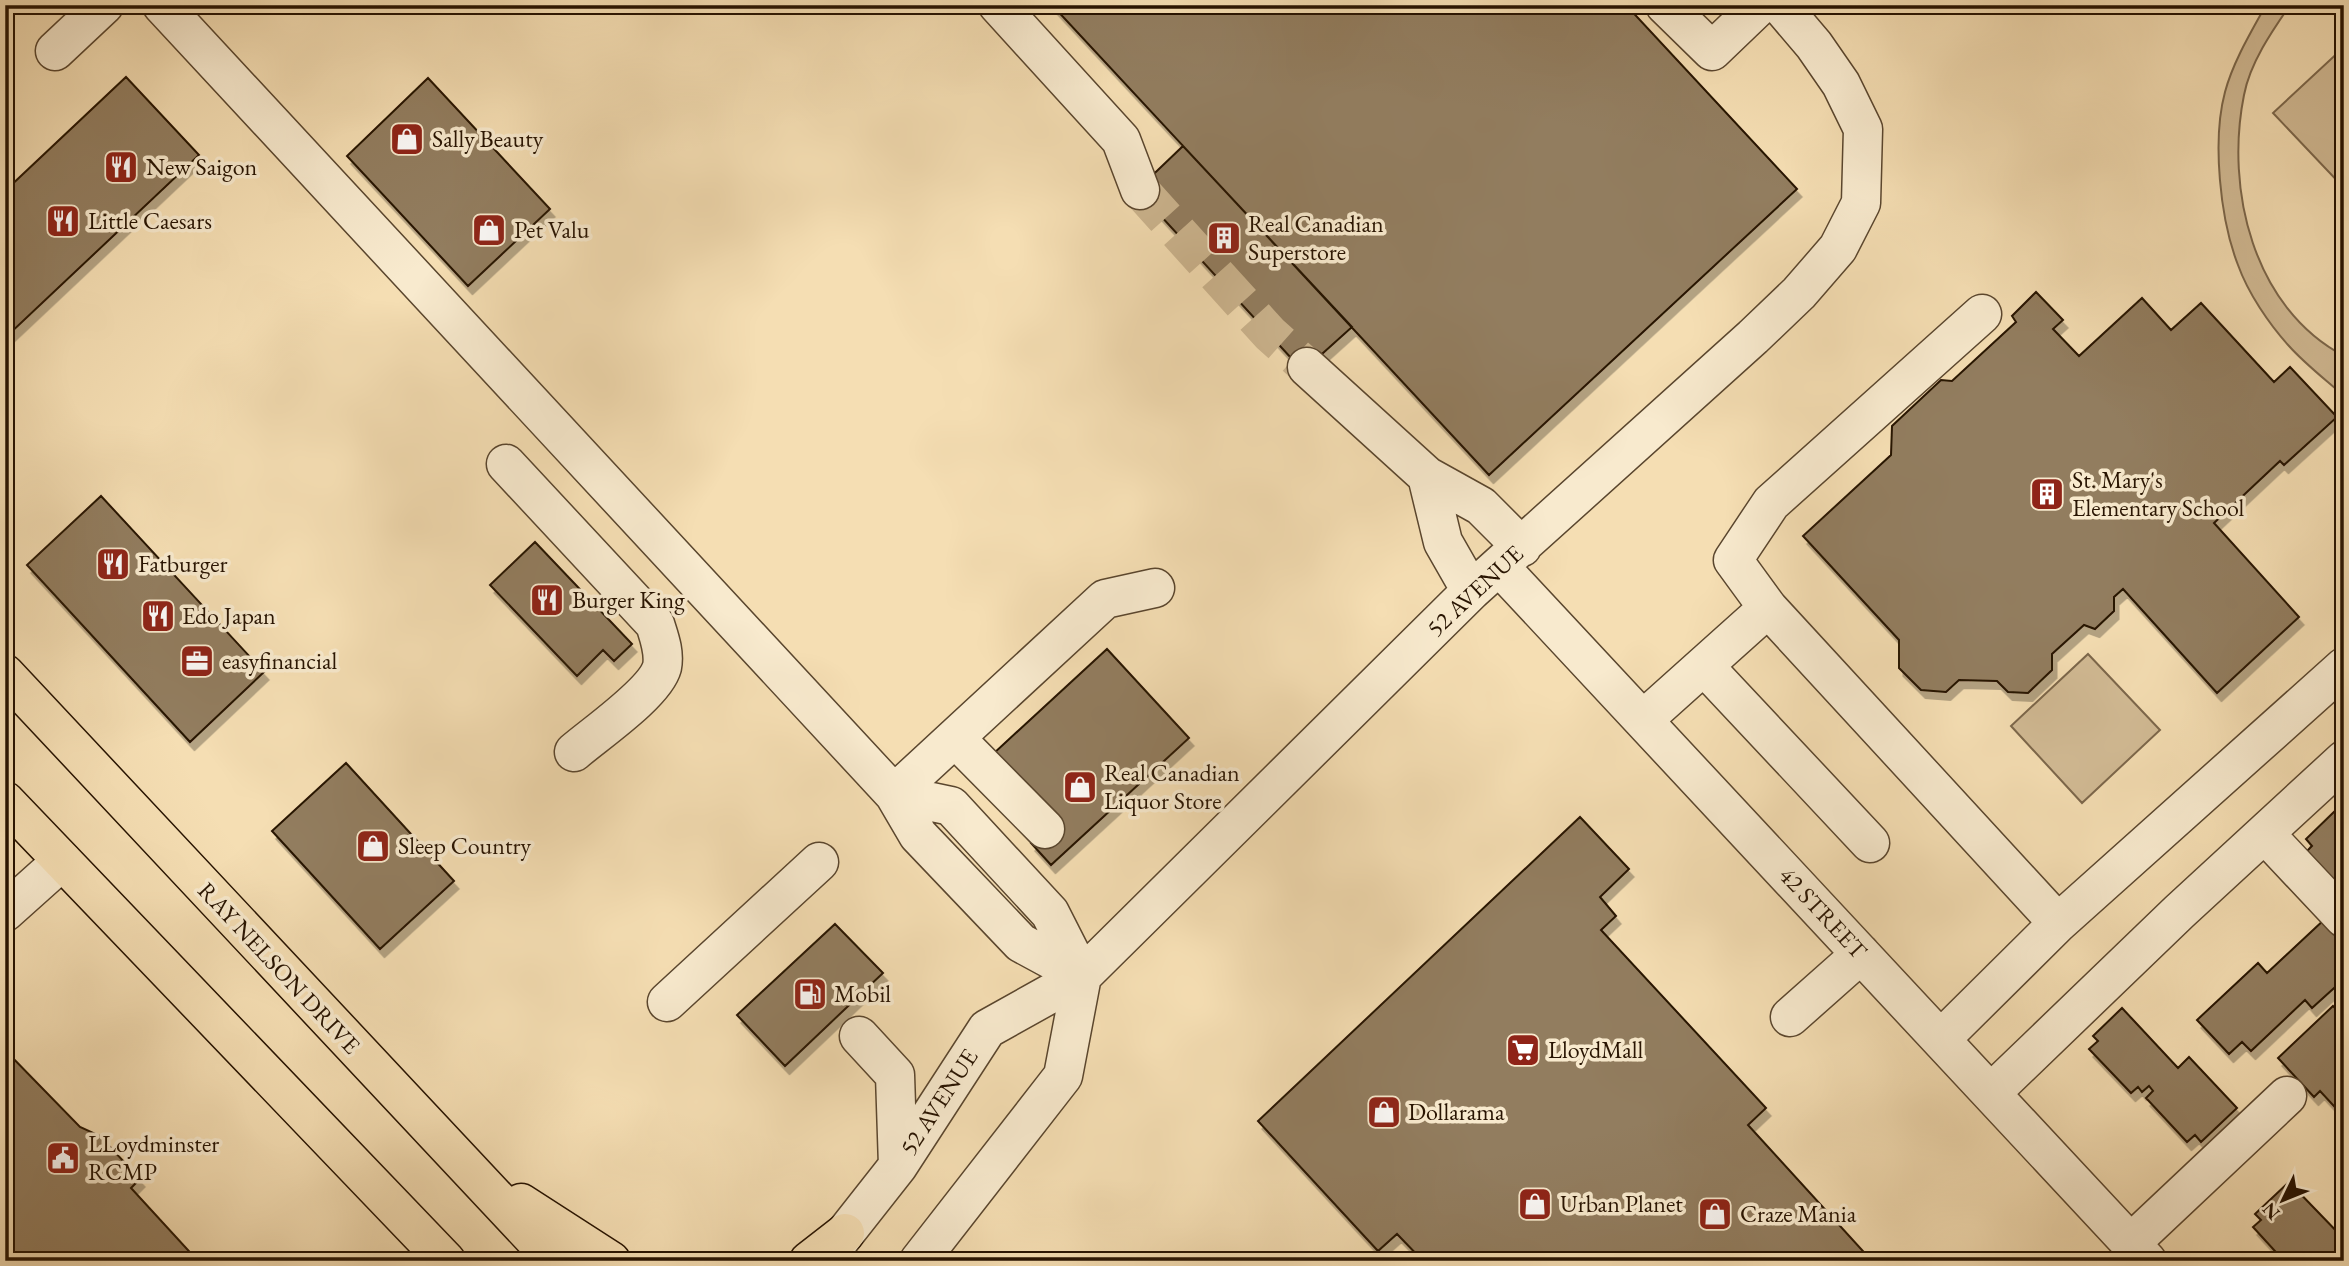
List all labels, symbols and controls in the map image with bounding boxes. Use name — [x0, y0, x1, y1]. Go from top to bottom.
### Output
shop icon: Sally Beauty — [388, 120, 426, 158]
place label: Sally Beauty — [432, 123, 544, 154]
restaurant icon: New Saigon — [102, 148, 140, 186]
place label: New Saigon — [146, 151, 258, 182]
restaurant icon: Little Caesars — [44, 202, 82, 240]
place label: Little Caesars — [88, 205, 212, 236]
place label: Real Canadian Superstore — [1248, 208, 1384, 267]
shop icon: Pet Valu — [470, 211, 508, 249]
place label: Pet Valu — [514, 214, 590, 245]
building icon: Real Canadian Superstore — [1205, 219, 1243, 257]
place label: St. Mary's Elementary School — [2072, 464, 2244, 523]
building icon: St. Mary's Elementary School — [2028, 475, 2066, 513]
street label: 52 AVENUE — [1420, 538, 1529, 643]
restaurant icon: Fatburger — [94, 545, 132, 583]
place label: Fatburger — [138, 548, 228, 579]
restaurant icon: Burger King — [528, 581, 566, 619]
place label: Burger King — [572, 584, 685, 615]
restaurant icon: Edo Japan — [139, 597, 177, 635]
place label: Edo Japan — [182, 600, 276, 631]
office icon: easyfinancial — [178, 642, 216, 680]
place label: easyfinancial — [222, 645, 338, 676]
place label: Real Canadian Liquor Store — [1104, 757, 1240, 816]
shop icon: Real Canadian Liquor Store — [1061, 768, 1099, 806]
shop icon: Sleep Country — [354, 827, 392, 865]
place label: Sleep Country — [398, 830, 531, 861]
street label: 42 STREET — [1773, 860, 1875, 966]
street label: RAY NELSON DRIVE — [191, 875, 367, 1060]
fuel station icon: Mobil — [791, 975, 829, 1013]
place label: Mobil — [834, 978, 891, 1009]
supermarket icon: LloydMall — [1504, 1031, 1542, 1069]
place label: LloydMall — [1548, 1034, 1644, 1065]
street label: 52 AVENUE — [893, 1043, 985, 1161]
shop icon: Dollarama — [1365, 1093, 1403, 1131]
place label: Dollarama — [1408, 1096, 1505, 1127]
place label: LLoydminster RCMP — [88, 1128, 219, 1187]
public building icon: LLoydminster RCMP — [44, 1139, 82, 1177]
north arrow — [2248, 1164, 2318, 1234]
shop icon: Urban Planet — [1516, 1185, 1554, 1223]
place label: Urban Planet — [1560, 1188, 1683, 1219]
shop icon: Craze Mania — [1696, 1195, 1734, 1233]
text: N — [2256, 1197, 2285, 1225]
place label: Craze Mania — [1740, 1198, 1857, 1229]

